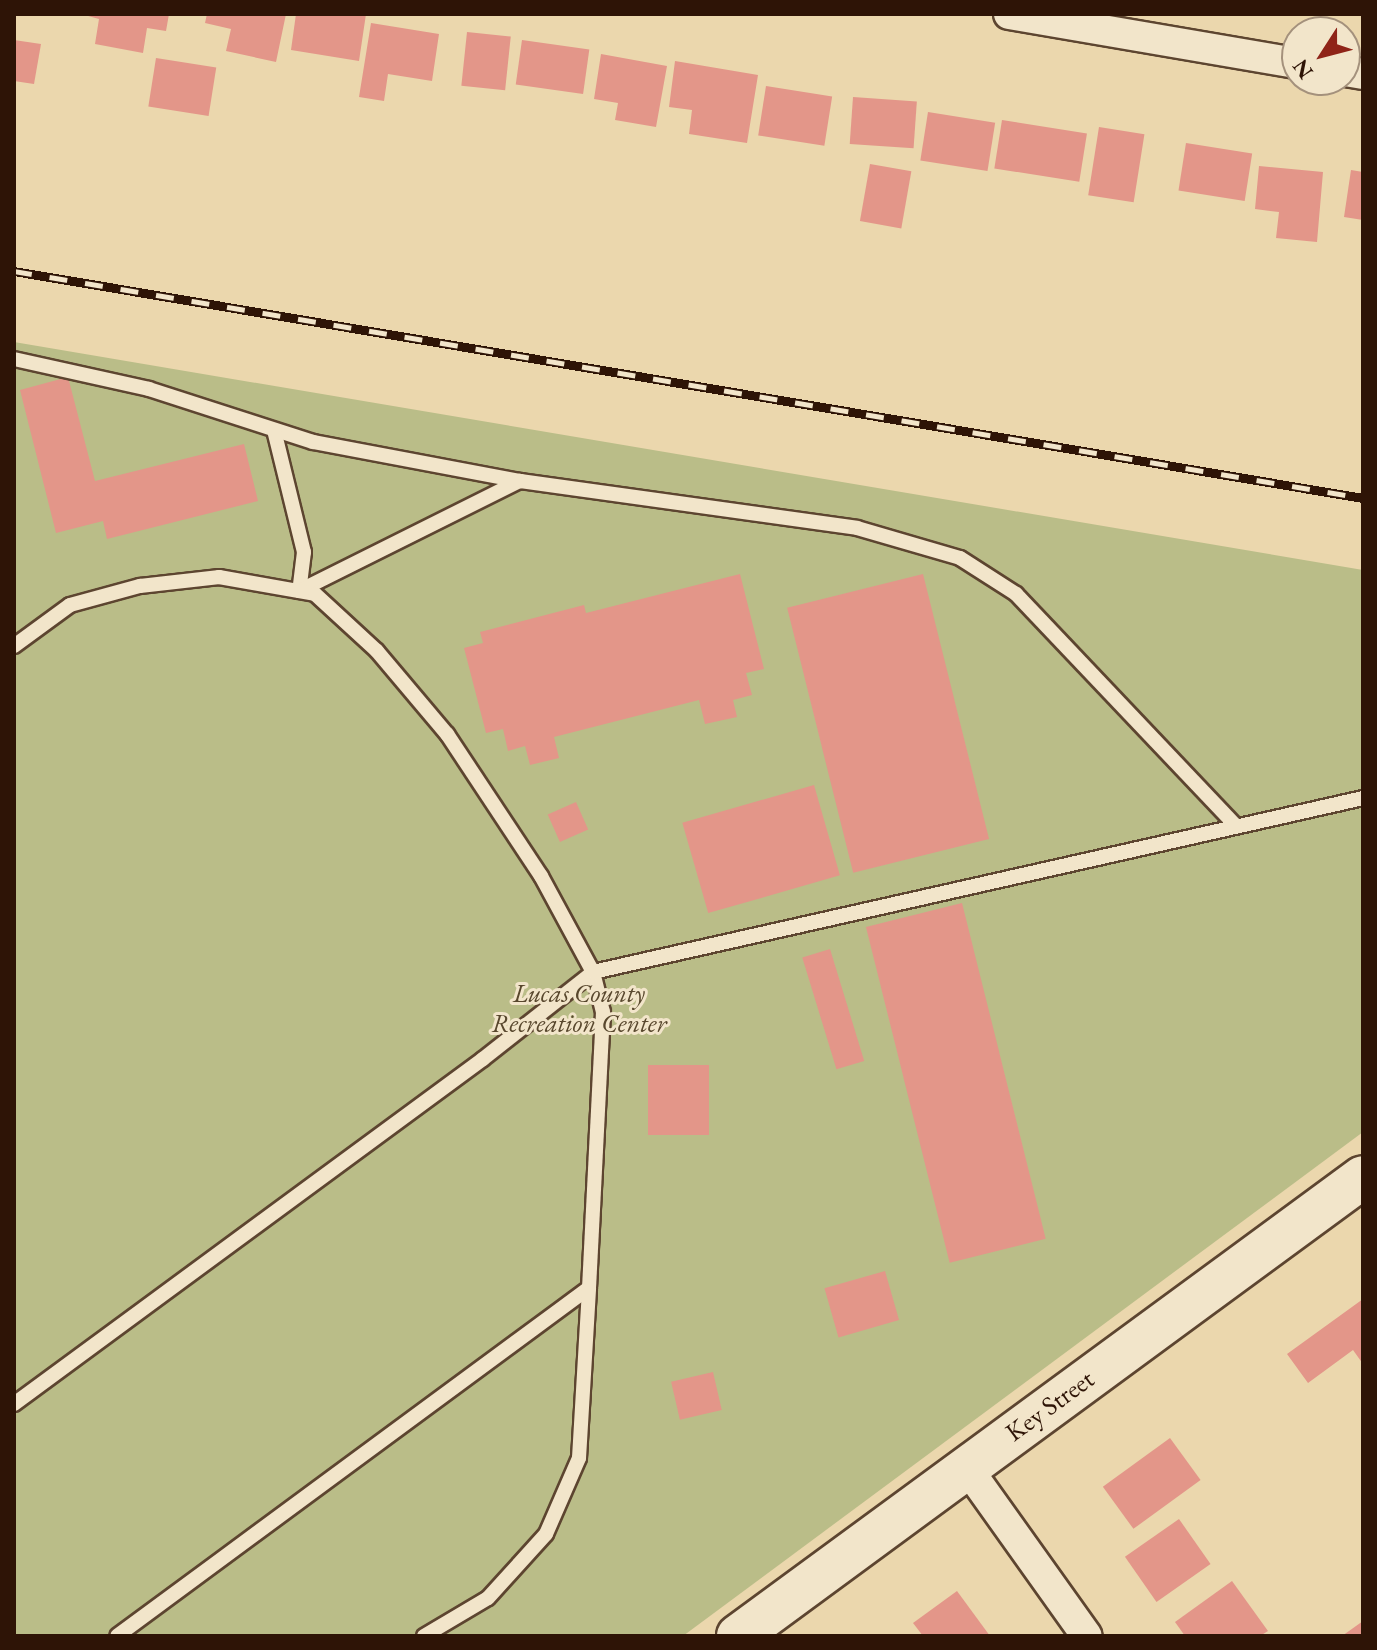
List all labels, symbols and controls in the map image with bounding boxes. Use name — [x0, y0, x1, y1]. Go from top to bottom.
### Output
north arrow — [1281, 16, 1361, 96]
text: N — [1286, 53, 1320, 85]
park label: Lucas County Recreation Center — [491, 978, 667, 1040]
street label: Key Street — [1000, 1364, 1100, 1448]

